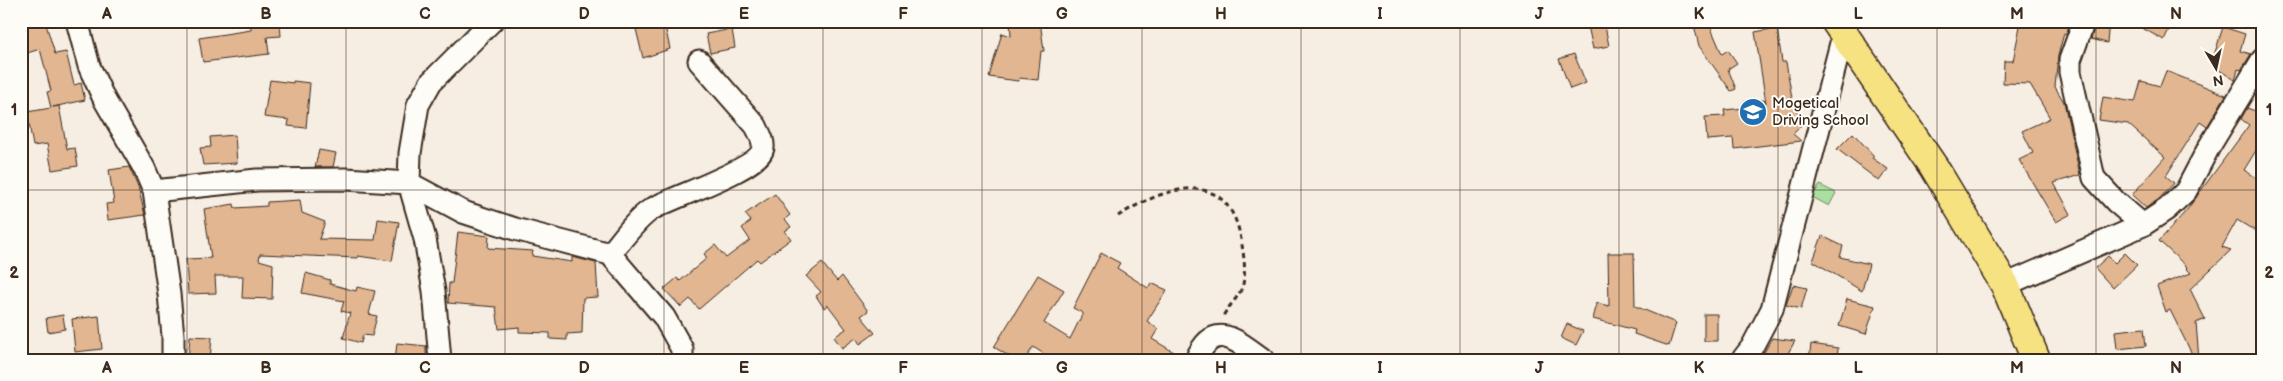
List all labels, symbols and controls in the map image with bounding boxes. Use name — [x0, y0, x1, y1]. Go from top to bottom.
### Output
text: A — [101, 5, 112, 24]
text: B — [260, 5, 272, 24]
text: C — [419, 5, 431, 24]
text: D — [578, 5, 590, 24]
text: E — [739, 5, 749, 24]
text: F — [898, 5, 908, 24]
text: G — [1056, 5, 1068, 24]
text: H — [1215, 5, 1227, 24]
text: I — [1377, 5, 1383, 24]
text: J — [1535, 5, 1544, 24]
text: K — [1694, 5, 1705, 24]
text: L — [1853, 5, 1863, 24]
text: M — [2010, 5, 2024, 24]
text: N — [2170, 5, 2182, 24]
north arrow — [2190, 42, 2240, 92]
text: N — [2211, 71, 2224, 90]
place label: Mogetical Driving School — [1772, 94, 1869, 130]
school or university icon: Mogetical Driving School — [1738, 97, 1768, 127]
text: 1 — [11, 101, 17, 120]
text: 1 — [2266, 101, 2272, 120]
text: 2 — [9, 264, 19, 283]
text: 2 — [2264, 264, 2274, 283]
text: A — [101, 359, 112, 378]
text: B — [260, 359, 272, 378]
text: C — [419, 359, 431, 378]
text: D — [578, 359, 590, 378]
text: E — [739, 359, 749, 378]
text: F — [898, 359, 908, 378]
text: G — [1056, 359, 1068, 378]
text: H — [1215, 359, 1227, 378]
text: I — [1377, 359, 1383, 378]
text: J — [1535, 359, 1544, 378]
text: K — [1694, 359, 1705, 378]
text: L — [1853, 359, 1863, 378]
text: M — [2010, 359, 2024, 378]
text: N — [2170, 359, 2182, 378]

